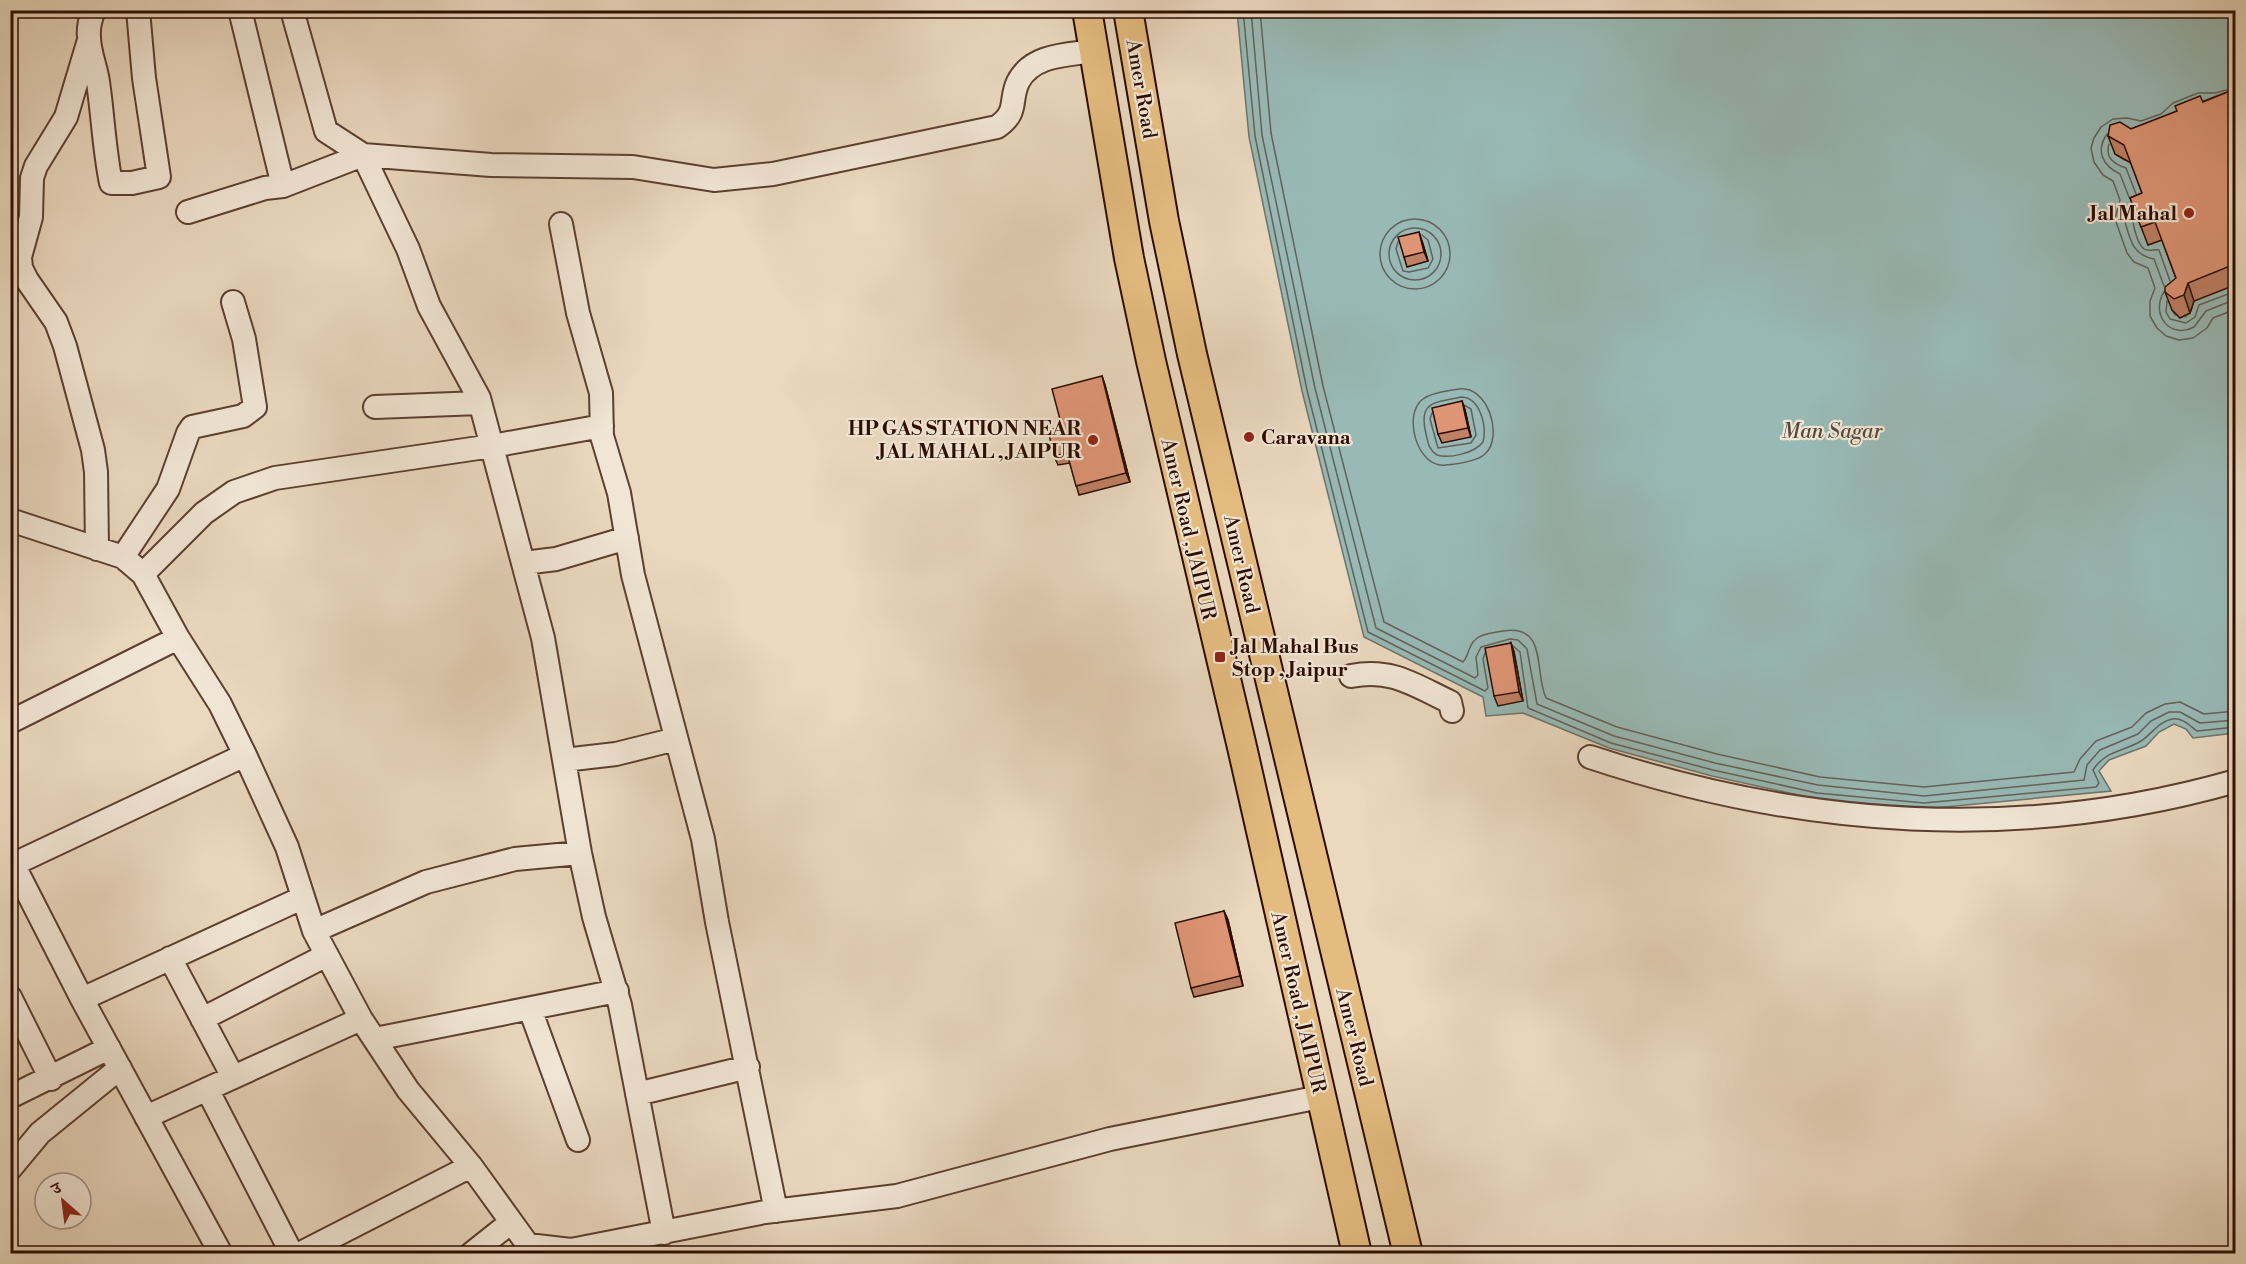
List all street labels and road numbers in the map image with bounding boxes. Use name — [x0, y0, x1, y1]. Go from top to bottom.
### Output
street label: Amer Road — [1119, 37, 1162, 142]
street label: Amer Road , JAIPUR — [1154, 435, 1221, 624]
street label: Amer Road — [1217, 512, 1264, 617]
street label: Amer Road , JAIPUR — [1264, 908, 1331, 1097]
street label: Amer Road — [1329, 985, 1378, 1090]

